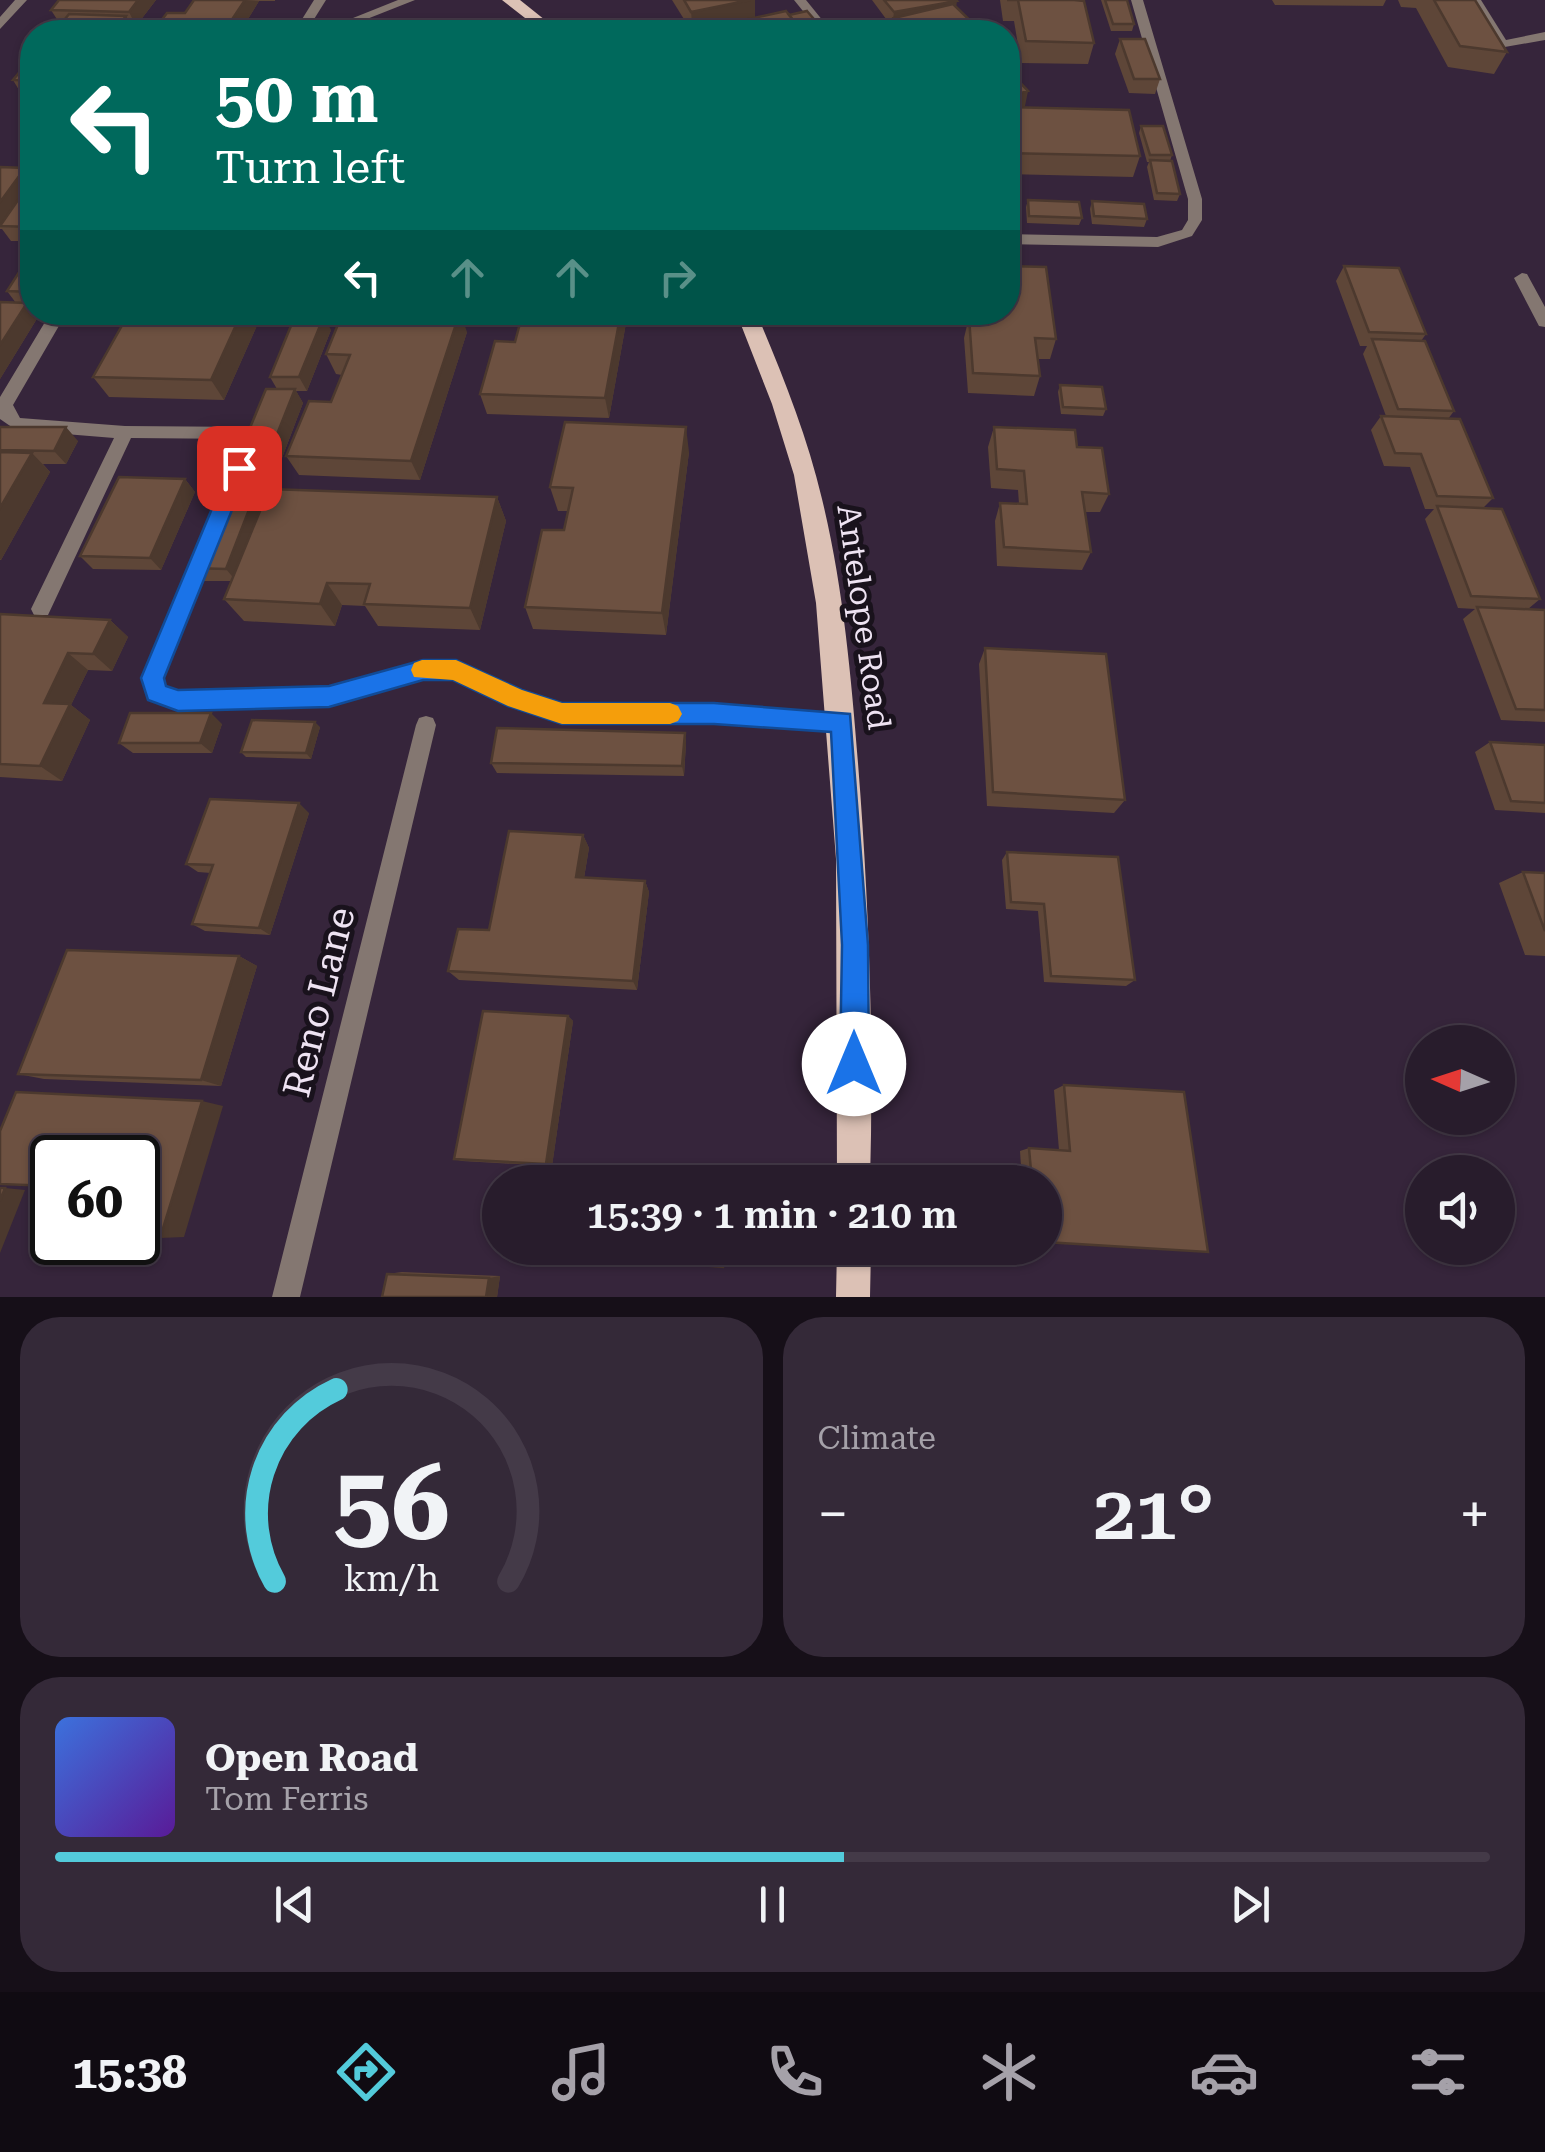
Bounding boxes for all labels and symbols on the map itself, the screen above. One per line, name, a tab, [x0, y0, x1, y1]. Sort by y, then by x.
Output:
pin	[197, 426, 282, 511]
street label: Antelope Road	[829, 502, 899, 732]
street label: Reno Lane	[274, 903, 364, 1101]
position arrow	[802, 1012, 906, 1116]
north arrow	[1405, 1025, 1515, 1135]
speed limit sign: 60	[30, 1135, 160, 1265]

